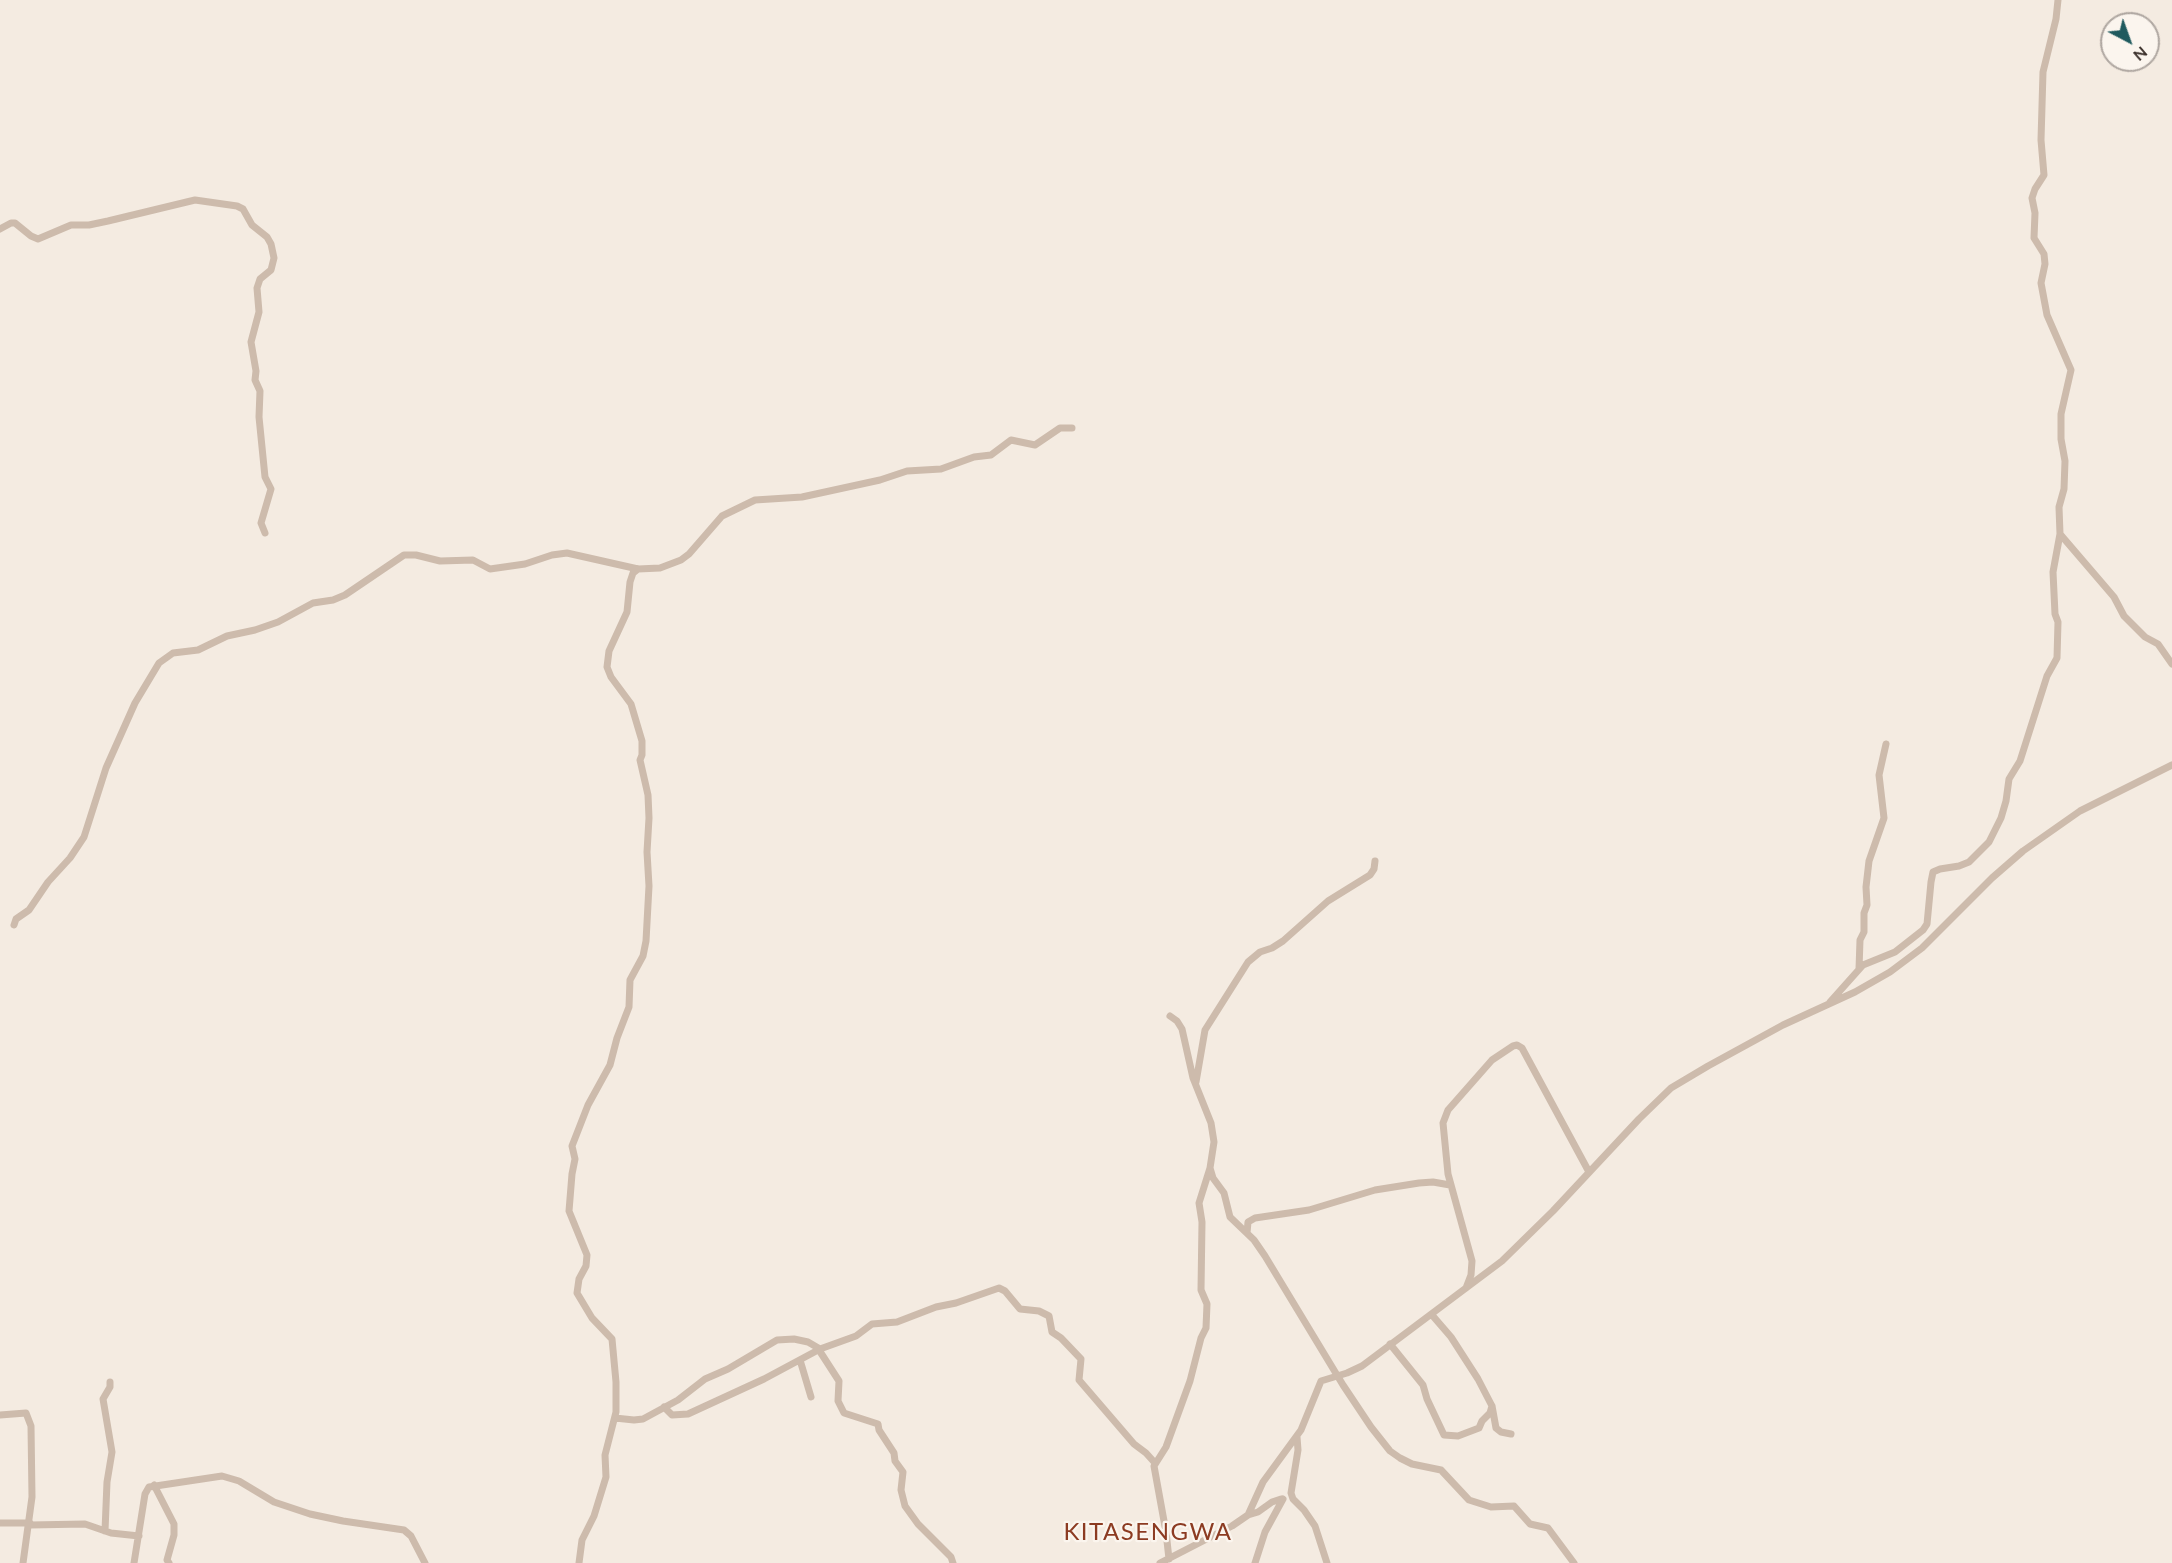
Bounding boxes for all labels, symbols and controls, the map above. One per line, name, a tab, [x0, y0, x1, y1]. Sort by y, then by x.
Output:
north arrow	[2100, 12, 2160, 72]
text: N	[2130, 43, 2152, 66]
district label: KITASENGWA	[1063, 1518, 1233, 1546]

